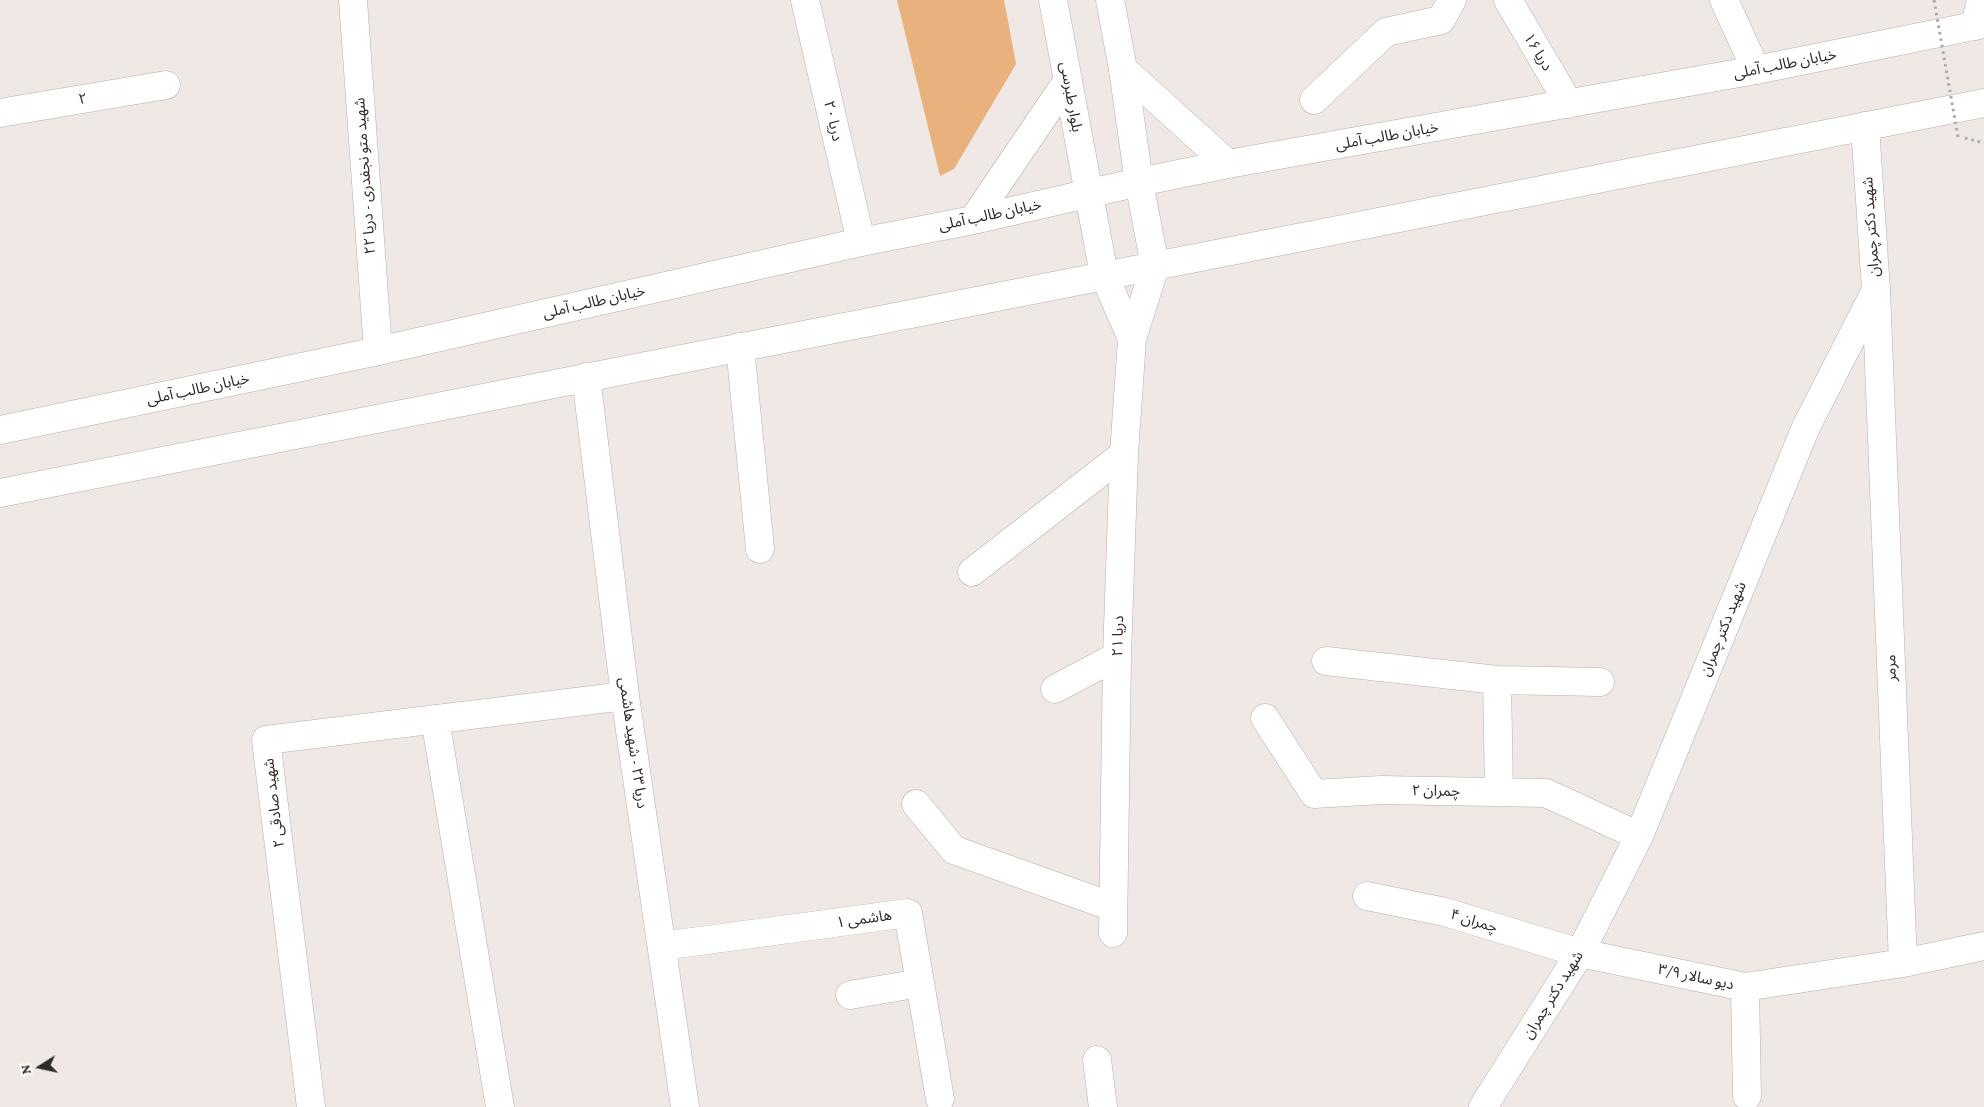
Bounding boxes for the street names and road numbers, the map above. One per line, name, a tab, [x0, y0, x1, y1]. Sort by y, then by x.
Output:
street label: دریا ۱۶	[1520, 30, 1556, 74]
street label: خیابان طالب آملی	[1732, 45, 1838, 83]
street label: بلوار طبرسی	[1056, 60, 1086, 134]
street label: ۲	[77, 89, 89, 109]
street label: شهید متو نجفدری - دریا ۲۲	[351, 97, 379, 255]
street label: دریا ۲۰	[820, 99, 846, 143]
street label: خیابان طالب آملی	[1334, 118, 1440, 154]
street label: شهید دکتر چمران	[1859, 176, 1883, 278]
street label: خیابان طالب آملی	[937, 195, 1043, 235]
street label: خیابان طالب آملی	[541, 281, 647, 323]
street label: خیابان طالب آملی	[145, 369, 251, 409]
street label: شهید دکتر چمران	[1696, 579, 1750, 679]
street label: دریا ۲۱	[1108, 615, 1128, 657]
street label: مرمر	[1882, 654, 1900, 682]
street label: دریا ۲۳ - شهید هاشمی	[615, 676, 651, 810]
street label: شهید صادقی ۲	[260, 757, 288, 849]
street label: چمران ۲	[1412, 782, 1460, 800]
street label: چمران ۴	[1448, 905, 1500, 937]
street label: هاشمی ۱	[835, 906, 893, 932]
street label: شهید دکتر چمران	[1519, 948, 1587, 1042]
street label: دیو سالار ۳/۹	[1656, 960, 1736, 994]

